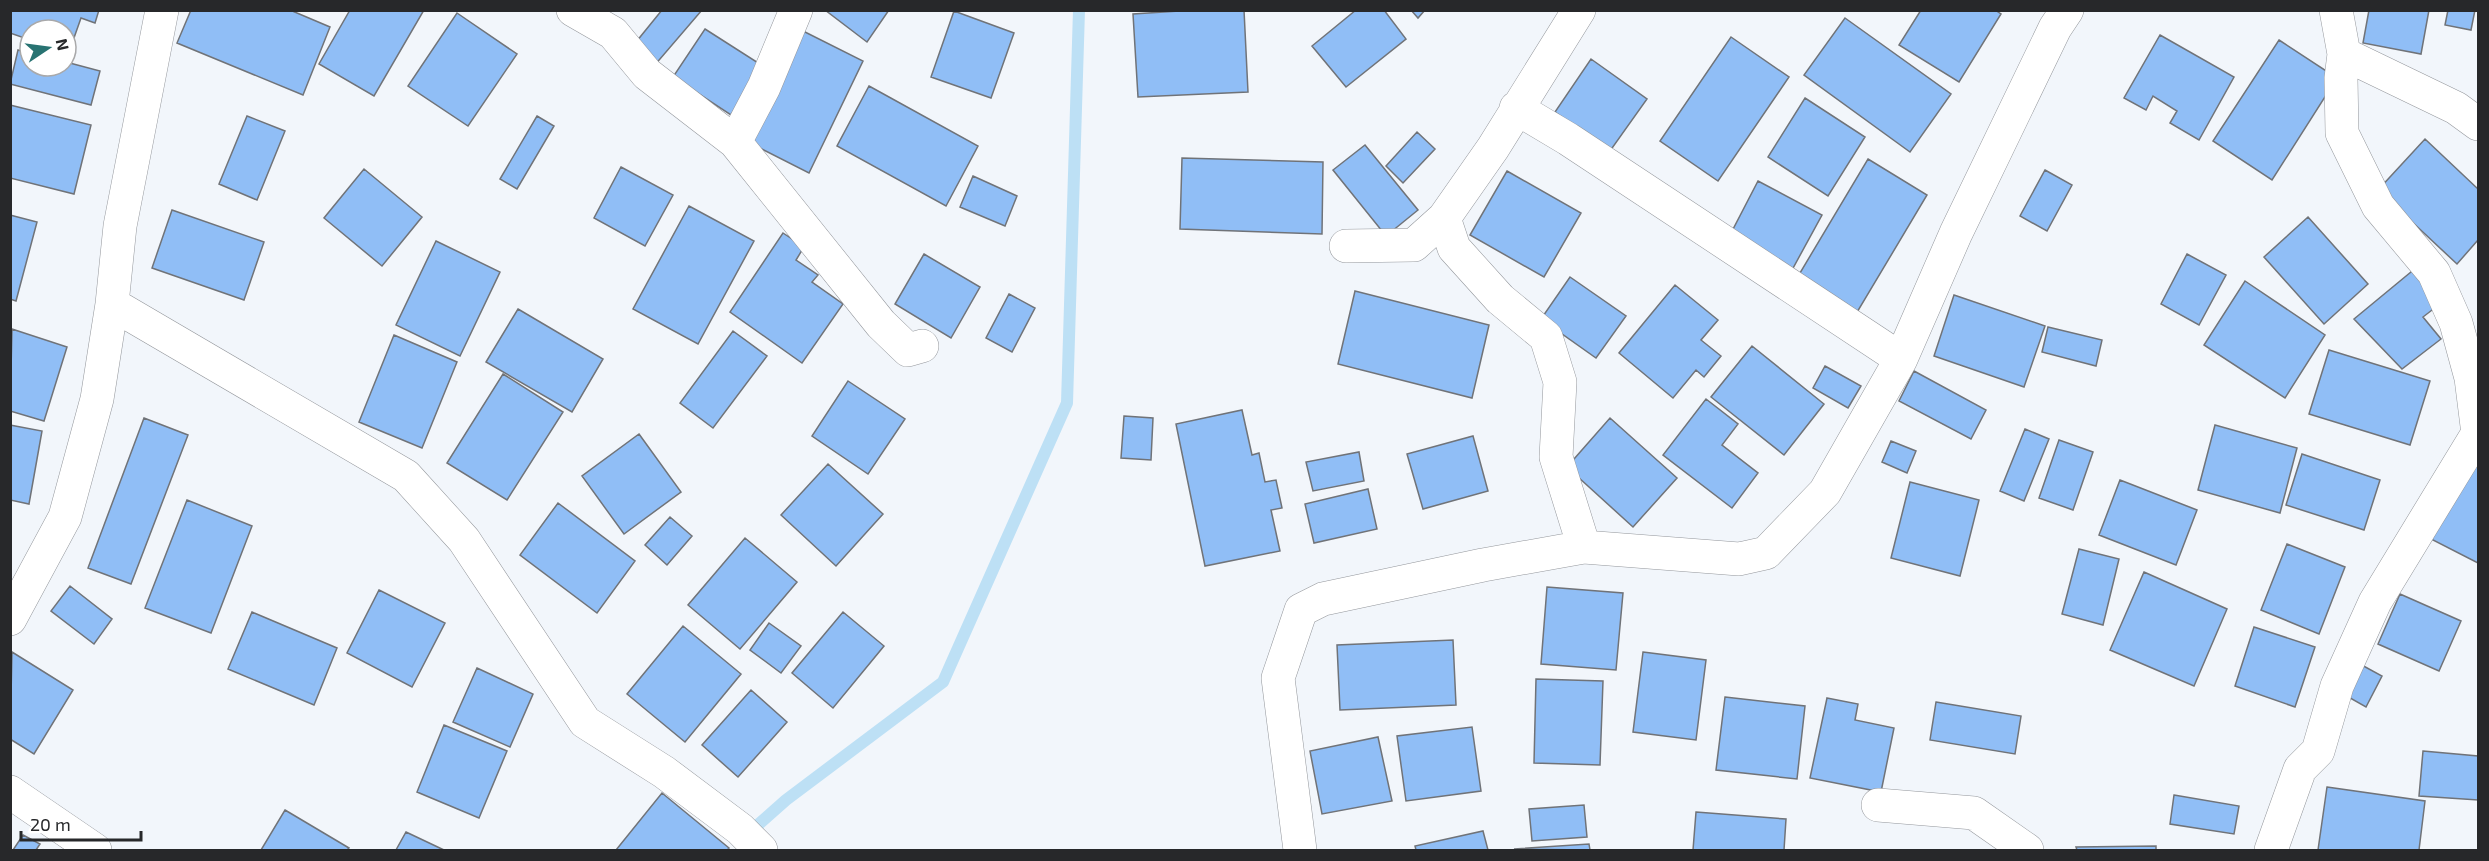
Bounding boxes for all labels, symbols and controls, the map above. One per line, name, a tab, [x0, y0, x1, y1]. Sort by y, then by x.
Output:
north arrow	[18, 18, 78, 78]
text: N	[53, 37, 74, 52]
scale bar	[21, 804, 141, 842]
text: 20 m	[30, 813, 71, 835]

